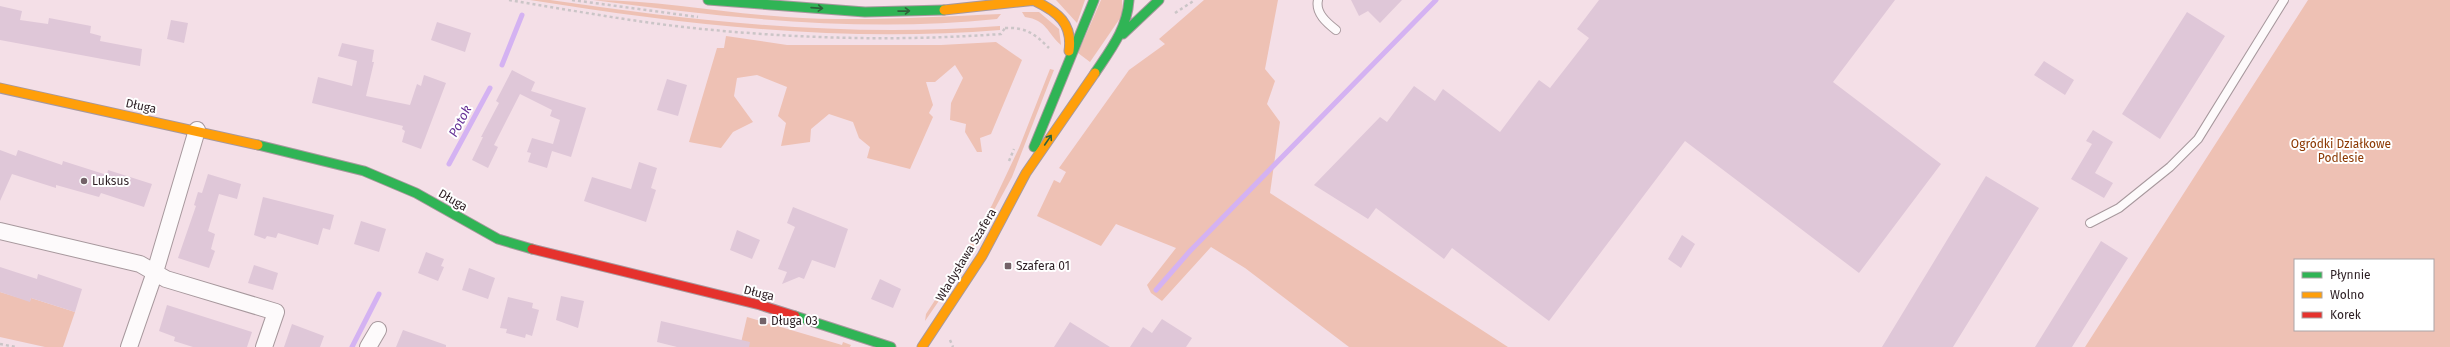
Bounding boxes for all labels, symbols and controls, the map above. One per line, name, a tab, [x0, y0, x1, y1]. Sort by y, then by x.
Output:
one-way arrow	[810, 5, 823, 12]
one-way arrow	[897, 7, 910, 15]
street label: Długa	[124, 96, 158, 116]
water label: Potok	[445, 103, 475, 139]
one-way arrow	[1044, 135, 1052, 146]
park label: Ogródki Działkowe Podlesie	[2291, 137, 2391, 165]
place label: Luksus	[92, 174, 129, 188]
marker: Luksus	[79, 176, 89, 186]
street label: Długa	[436, 186, 470, 214]
street label: Władysława Szafera	[933, 206, 999, 304]
place label: Szafera 01	[1016, 259, 1070, 273]
legend	[2294, 259, 2434, 331]
marker: Szafera 01	[1003, 261, 1013, 271]
text: Płynnie	[2330, 268, 2371, 282]
street label: Długa	[742, 282, 776, 304]
text: Wolno	[2330, 288, 2364, 302]
text: Korek	[2330, 308, 2362, 322]
place label: Długa 03	[771, 314, 818, 328]
marker: Długa 03	[758, 316, 768, 326]

